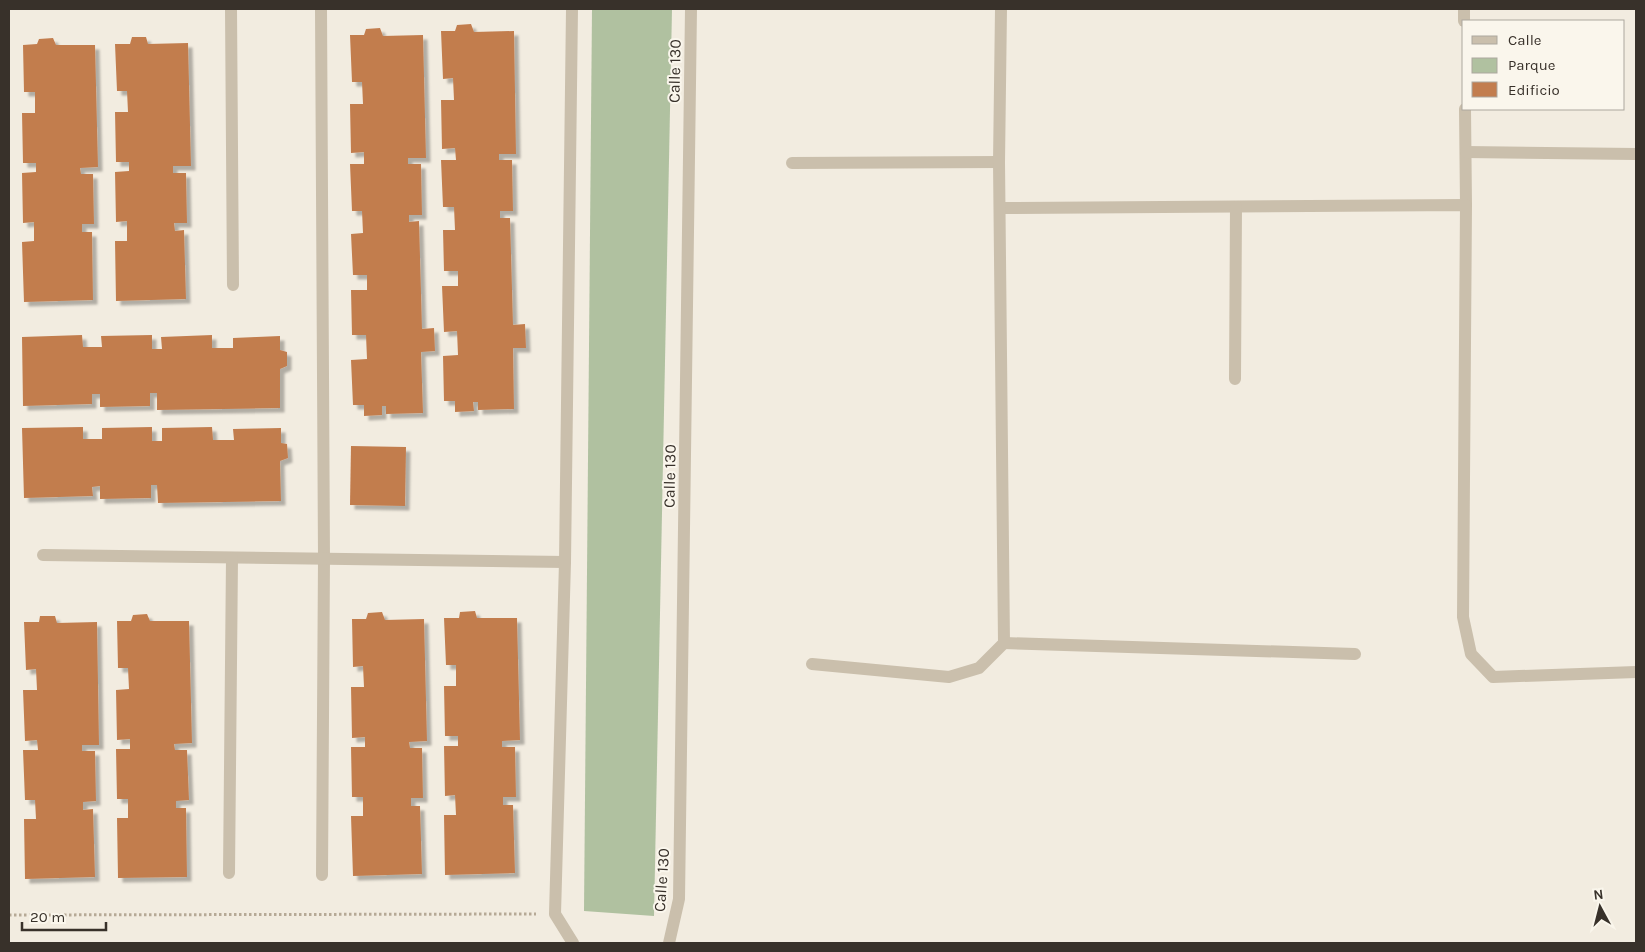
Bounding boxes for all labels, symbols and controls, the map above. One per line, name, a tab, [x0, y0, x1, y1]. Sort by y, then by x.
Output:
legend	[1462, 20, 1625, 110]
text: Calle	[1508, 31, 1542, 49]
street label: Calle 130	[664, 39, 685, 103]
text: Parque	[1508, 56, 1556, 74]
text: Edificio	[1508, 81, 1560, 99]
street label: Calle 130	[659, 444, 680, 508]
street label: Calle 130	[650, 848, 673, 913]
north arrow	[1575, 882, 1625, 932]
text: N	[1592, 886, 1604, 904]
scale bar	[22, 900, 106, 932]
text: 20 m	[30, 908, 65, 926]

